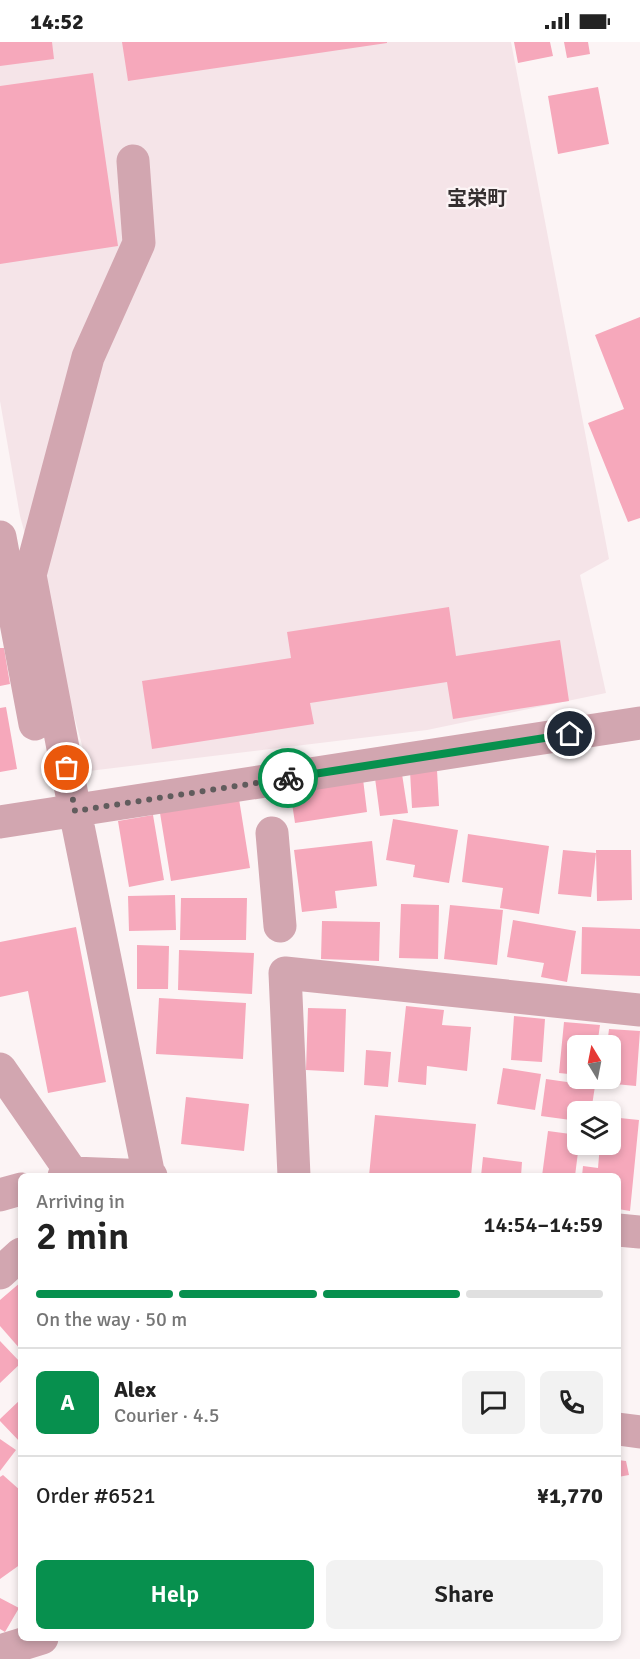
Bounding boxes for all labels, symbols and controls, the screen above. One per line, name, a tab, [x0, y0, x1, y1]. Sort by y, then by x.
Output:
text: 14:52	[30, 8, 84, 35]
district label: 宝栄町	[447, 186, 507, 211]
pin	[544, 708, 595, 759]
icon: home	[553, 717, 586, 750]
pin	[41, 742, 92, 793]
courier	[258, 748, 318, 808]
icon: bag	[50, 751, 83, 784]
icon: bike	[272, 762, 305, 795]
north arrow	[567, 1035, 621, 1089]
map controls	[567, 1035, 621, 1155]
button: layers	[567, 1101, 621, 1155]
text: Arriving in	[36, 1189, 125, 1214]
text: 14:54–14:59	[484, 1211, 603, 1238]
text: 2 min	[36, 1212, 129, 1260]
text: On the way · 50 m	[36, 1307, 187, 1332]
button: chat	[462, 1371, 525, 1434]
button: phone	[540, 1371, 603, 1434]
text: Alex	[114, 1376, 156, 1403]
text: A	[60, 1389, 75, 1416]
text: Courier · 4.5	[114, 1403, 220, 1428]
text: Order #6521	[36, 1482, 156, 1509]
text: ¥1,770	[537, 1482, 603, 1509]
button: Help	[36, 1560, 314, 1629]
button: Share	[326, 1560, 603, 1629]

